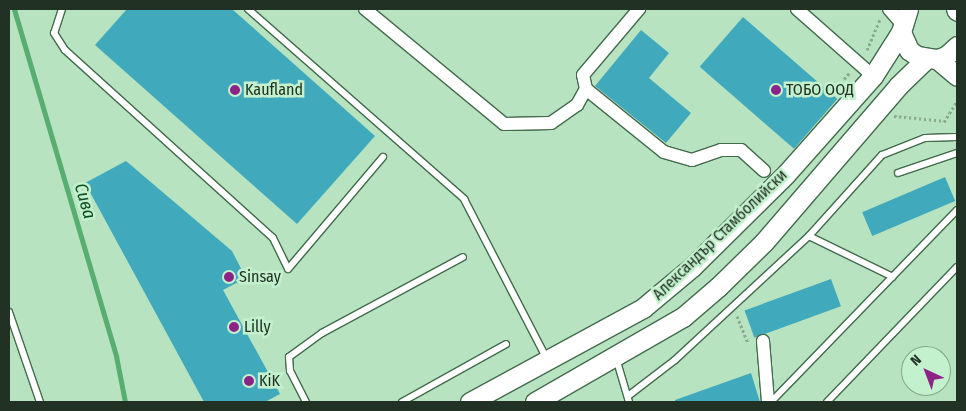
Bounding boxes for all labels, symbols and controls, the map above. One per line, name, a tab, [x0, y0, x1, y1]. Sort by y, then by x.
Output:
place label: Kaufland	[245, 80, 303, 100]
place label: ТОБО ООД	[786, 80, 854, 100]
marker: Kaufland	[229, 84, 241, 96]
marker: ТОБО ООД	[770, 84, 782, 96]
street label: Александър Стамболийски	[649, 166, 791, 304]
water label: Сива	[70, 181, 100, 221]
place label: Sinsay	[239, 267, 281, 287]
marker: Sinsay	[223, 271, 235, 283]
place label: Lilly	[244, 317, 271, 337]
marker: Lilly	[228, 321, 240, 333]
north arrow	[901, 346, 951, 396]
text: N	[907, 351, 925, 369]
place label: KiK	[259, 371, 280, 391]
marker: KiK	[243, 375, 255, 387]

